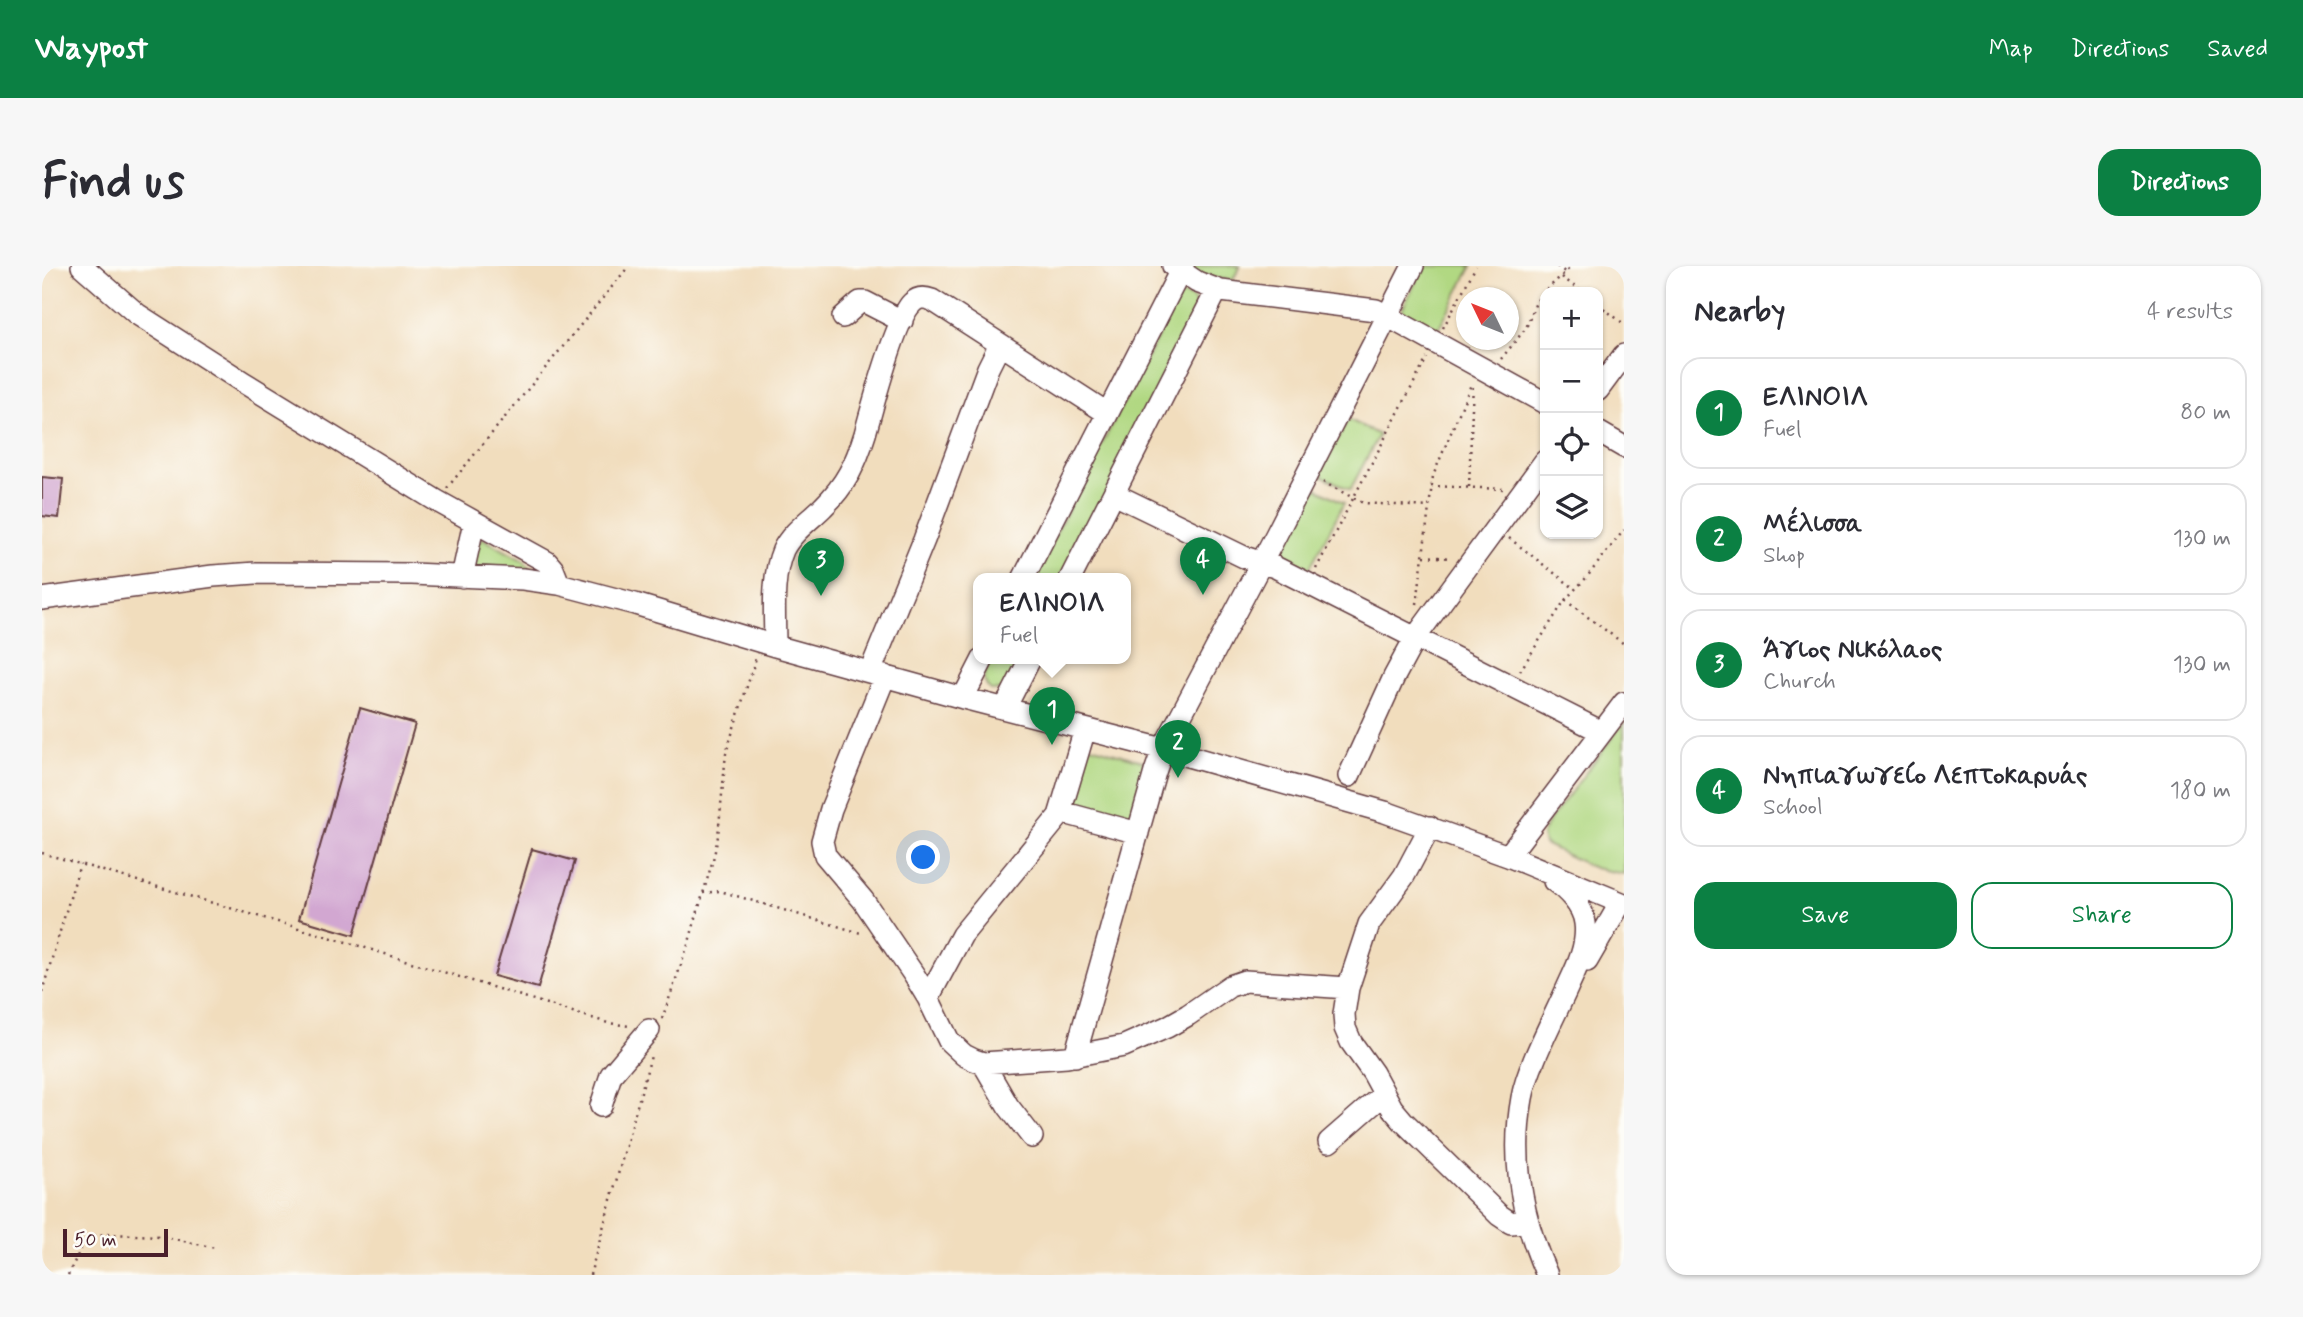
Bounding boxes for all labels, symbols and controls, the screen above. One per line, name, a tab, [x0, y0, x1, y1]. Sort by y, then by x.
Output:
text: Waypost	[35, 27, 148, 71]
text: Map	[1989, 34, 2033, 65]
text: Directions	[2071, 34, 2169, 65]
text: Saved	[2207, 34, 2268, 65]
button: Directions	[2098, 149, 2261, 216]
text: Find us	[42, 150, 185, 215]
north arrow	[1456, 287, 1519, 350]
map controls	[1540, 287, 1603, 539]
button: +	[1540, 287, 1603, 350]
text: Nearby	[1694, 292, 1785, 331]
text: 4 results	[2147, 297, 2233, 327]
button: −	[1540, 350, 1603, 413]
text: ΕΛΙΝΟΙΛ	[1763, 381, 1868, 415]
text: 1	[1714, 398, 1724, 428]
text: 80 m	[2180, 398, 2231, 428]
button: locate	[1540, 413, 1603, 476]
text: Fuel	[1763, 415, 1802, 445]
button: layers	[1540, 476, 1603, 539]
text: Μέλισσα	[1763, 507, 1862, 541]
text: 2	[1713, 524, 1725, 554]
text: 130 m	[2173, 524, 2231, 554]
pin: 4	[1180, 537, 1226, 595]
pin: 3	[798, 538, 844, 596]
text: Shop	[1763, 541, 1805, 571]
popup	[973, 573, 1131, 664]
text: ΕΛΙΝΟΙΛ	[1000, 587, 1104, 621]
text: Fuel	[1000, 621, 1038, 651]
text: Άγιος Νικόλαος	[1763, 633, 1942, 667]
text: 3	[1714, 650, 1724, 680]
text: 130 m	[2173, 650, 2231, 680]
text: Church	[1763, 667, 1836, 697]
pin: 1	[1029, 687, 1075, 745]
pin: 2	[1155, 720, 1201, 778]
text: Νηπιαγωγείο Λεπτοκαρυάς	[1763, 759, 2087, 793]
text: 4	[1712, 776, 1726, 806]
text: 180 m	[2170, 776, 2231, 806]
text: School	[1763, 793, 1823, 823]
your location	[906, 840, 940, 874]
button: Save	[1694, 882, 1957, 949]
button: Share	[1971, 882, 2233, 949]
scale bar	[63, 1226, 168, 1258]
text: 50 m	[74, 1228, 117, 1253]

